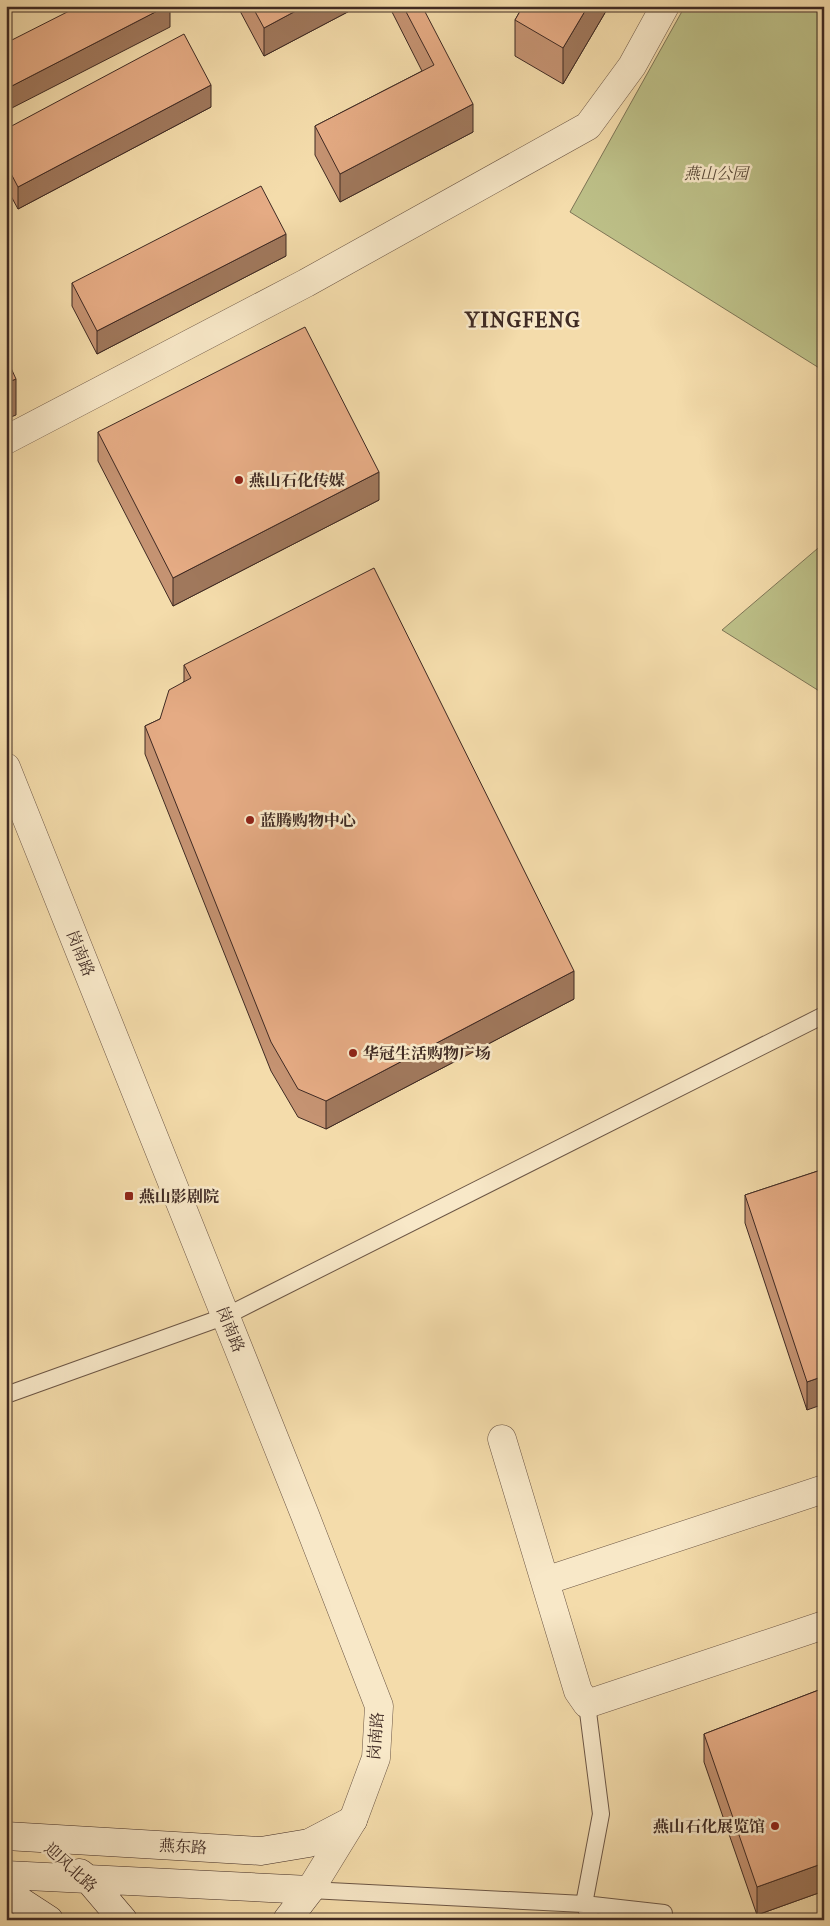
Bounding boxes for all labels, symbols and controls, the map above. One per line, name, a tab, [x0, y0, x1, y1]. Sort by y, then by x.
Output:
park label: 燕山公园	[684, 164, 751, 183]
district label: YINGFENG	[464, 308, 581, 332]
place label: 燕山石化传媒	[249, 471, 345, 490]
marker: 燕山石化传媒	[233, 474, 245, 486]
place label: 蓝腾购物中心	[260, 811, 356, 830]
marker: 蓝腾购物中心	[244, 814, 256, 826]
street label: 岗南路	[63, 927, 98, 979]
place label: 华冠生活购物广场	[363, 1044, 491, 1063]
marker: 华冠生活购物广场	[347, 1047, 359, 1059]
place label: 燕山影剧院	[139, 1187, 219, 1206]
marker: 燕山影剧院	[123, 1190, 135, 1202]
street label: 岗南路	[213, 1303, 248, 1355]
street label: 岗南路	[364, 1711, 387, 1761]
place label: 燕山石化展览馆	[653, 1817, 765, 1836]
marker: 燕山石化展览馆	[769, 1820, 781, 1832]
street label: 燕东路	[159, 1836, 207, 1857]
street label: 迎风北路	[41, 1839, 101, 1896]

